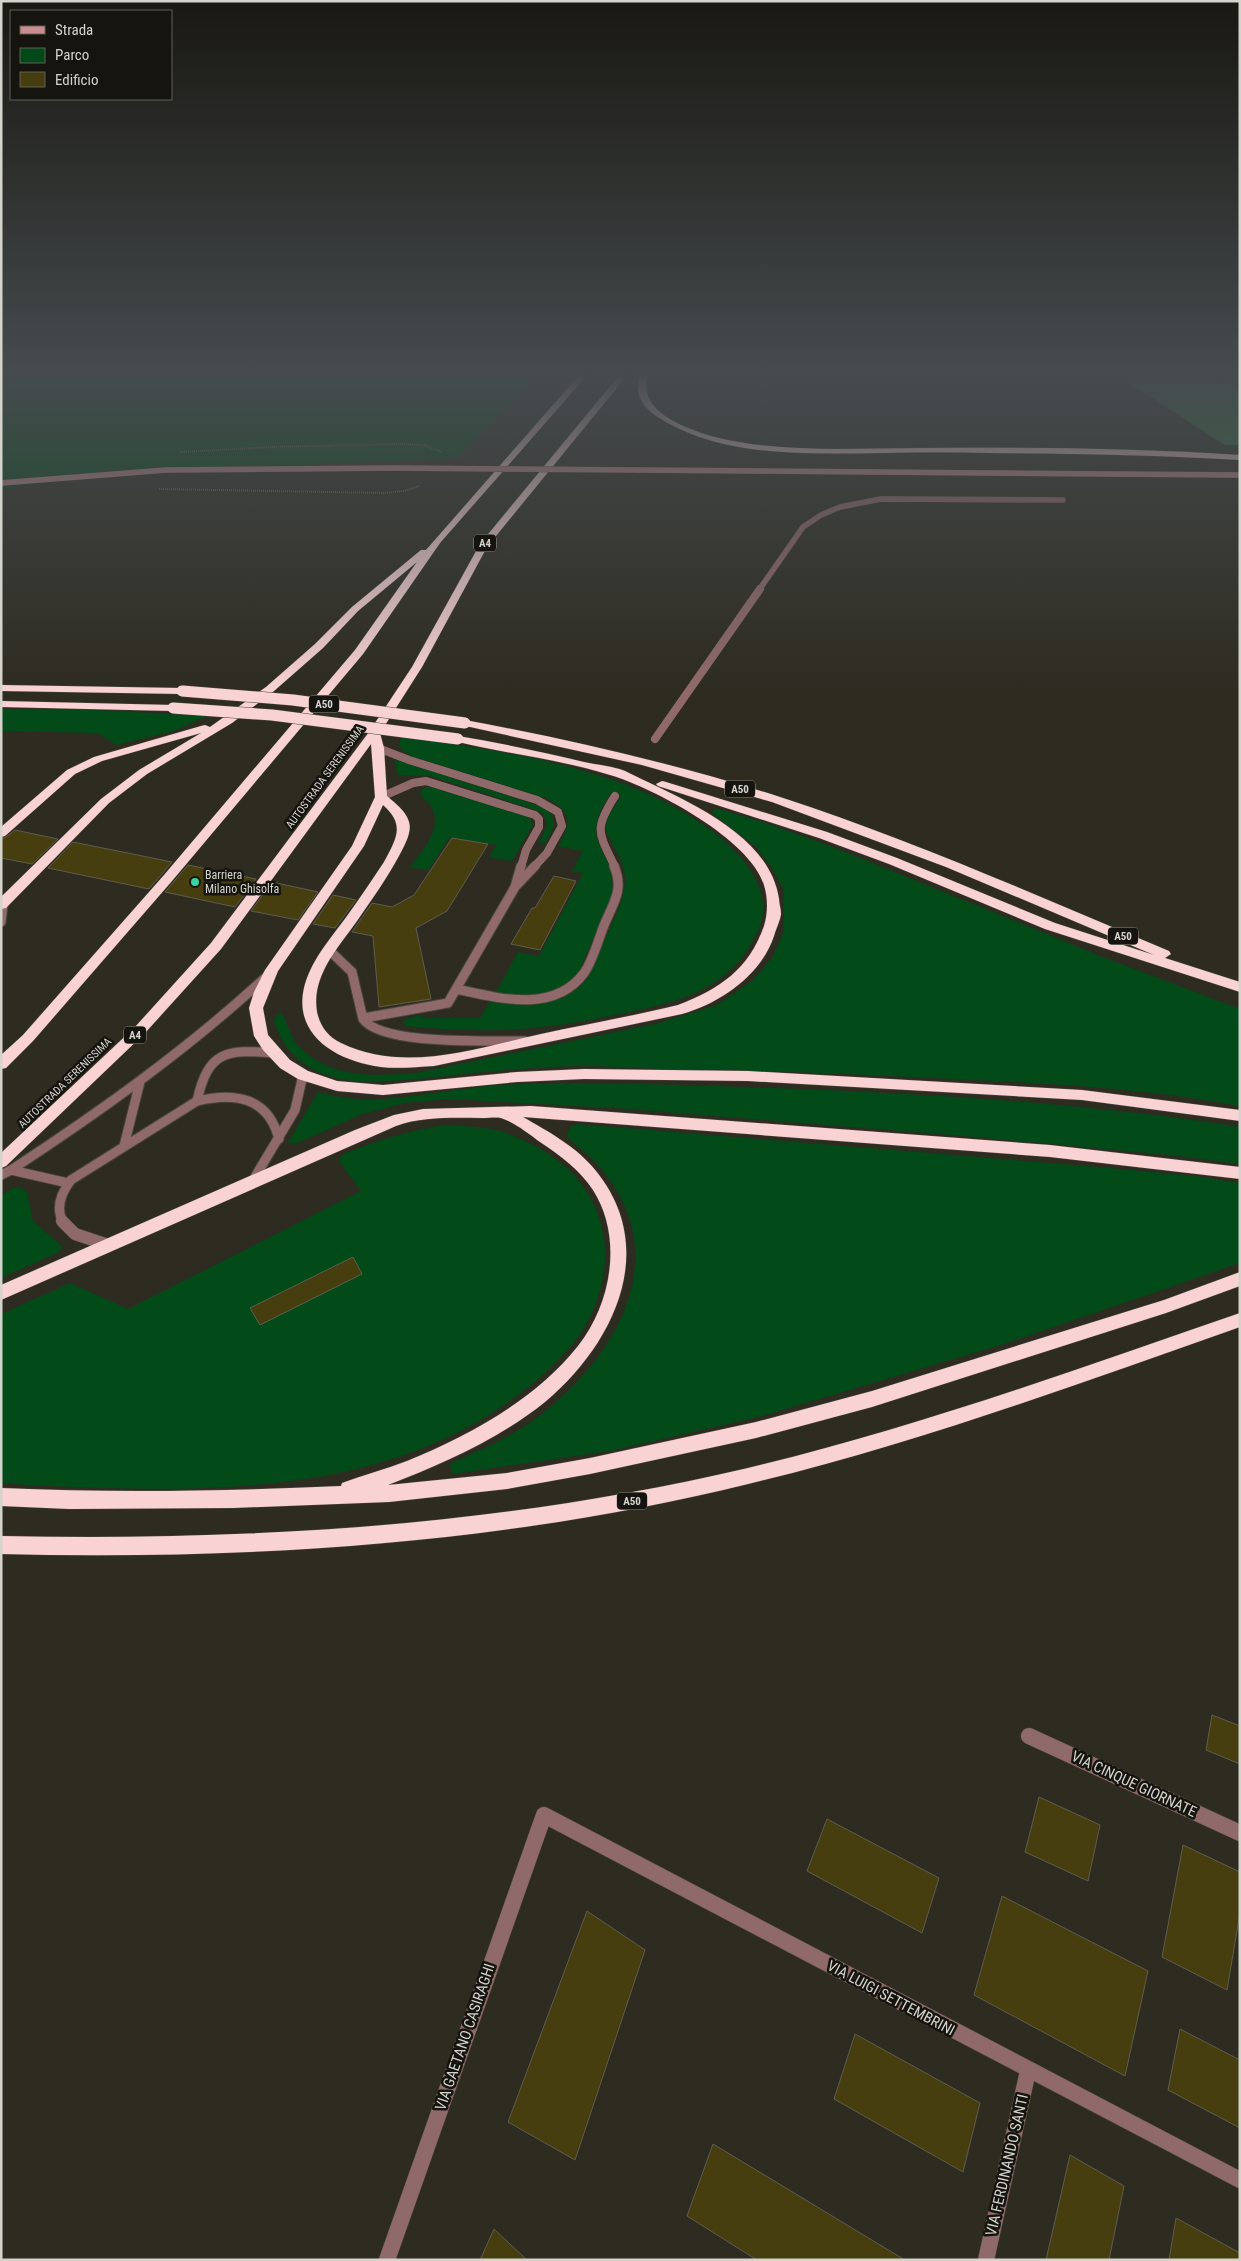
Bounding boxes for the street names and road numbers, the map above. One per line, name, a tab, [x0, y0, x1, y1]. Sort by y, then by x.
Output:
road number: A4	[474, 534, 496, 552]
road number: A50	[309, 696, 339, 712]
street label: AUTOSTRADA SERENISSIMA	[283, 722, 367, 831]
road number: A50	[725, 781, 755, 798]
road number: A50	[1108, 928, 1138, 944]
road number: A4	[124, 1026, 146, 1044]
street label: AUTOSTRADA SERENISSIMA	[16, 1035, 115, 1131]
road number: A50	[617, 1492, 647, 1510]
street label: VIA CINQUE GIORNATE	[1068, 1747, 1200, 1821]
street label: VIA LUIGI SETTEMBRINI	[824, 1957, 958, 2039]
street label: VIA GAETANO CASIRAGHI	[431, 1961, 499, 2113]
street label: VIA FERDINANDO SANTI	[982, 2092, 1032, 2238]

